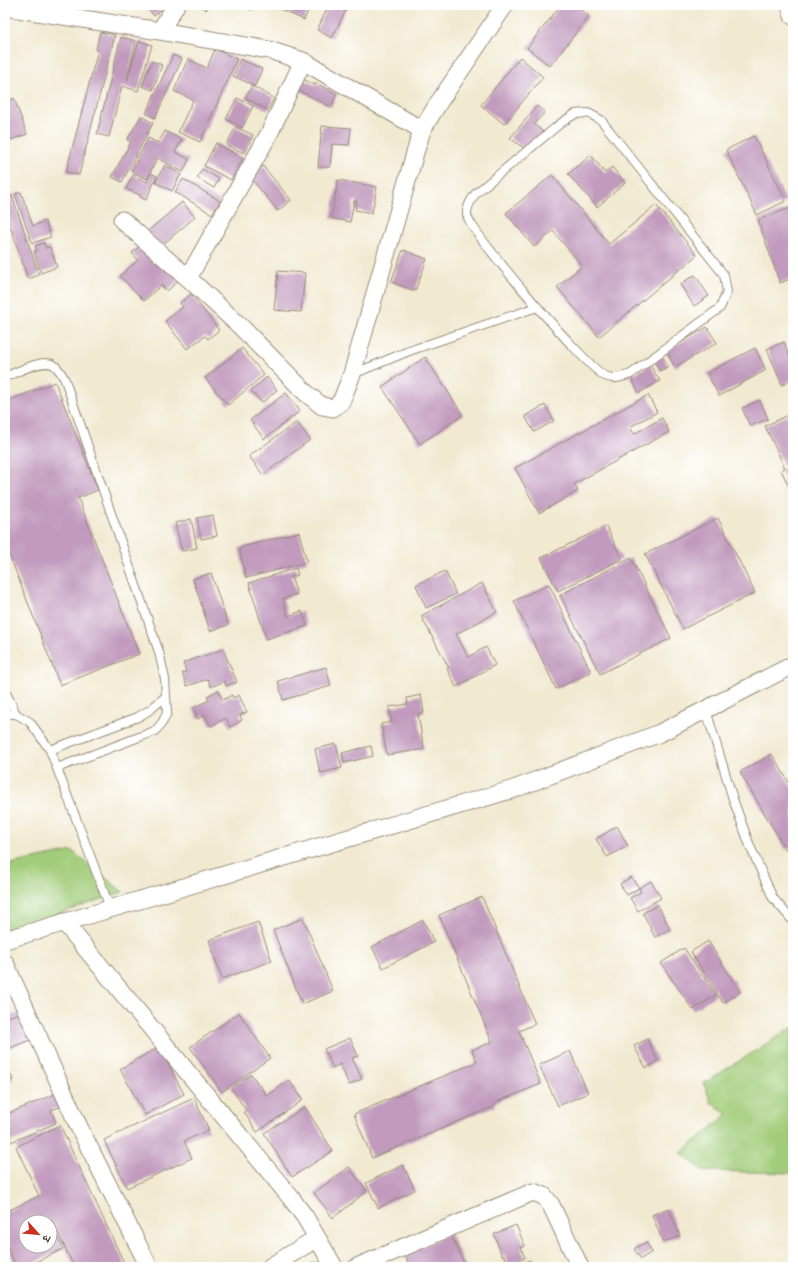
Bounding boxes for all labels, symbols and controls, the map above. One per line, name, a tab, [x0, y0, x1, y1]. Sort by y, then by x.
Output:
north arrow	[18, 1214, 58, 1254]
text: उ	[38, 1232, 55, 1245]

